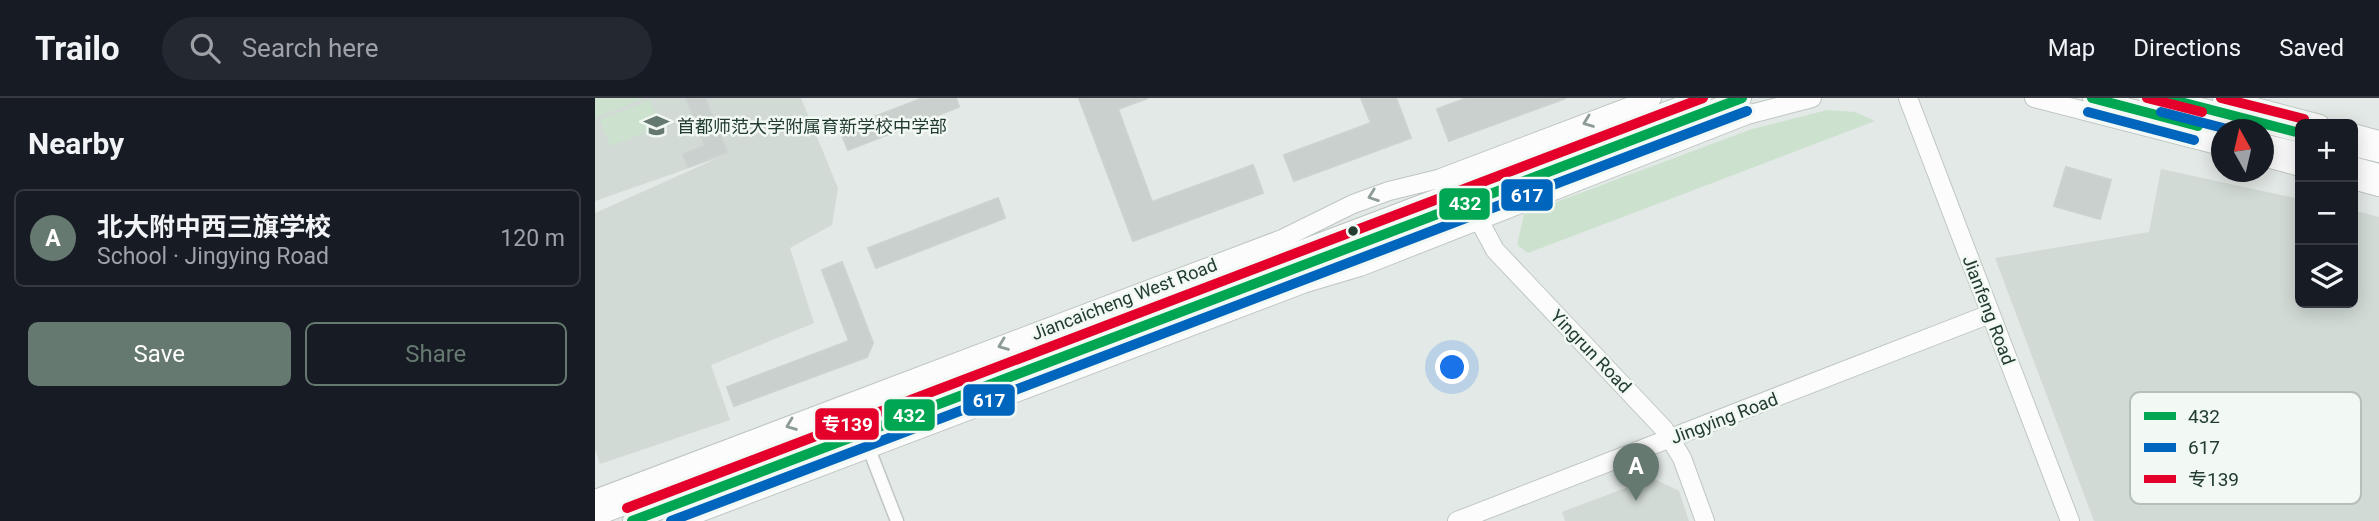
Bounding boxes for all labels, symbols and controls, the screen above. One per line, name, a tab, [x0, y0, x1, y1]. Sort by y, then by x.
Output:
search box	[162, 17, 652, 80]
text: Trailo	[35, 29, 120, 68]
icon: search	[186, 29, 224, 67]
text: Search here	[242, 33, 378, 63]
text: Map	[2048, 34, 2095, 62]
text: Directions	[2133, 34, 2241, 62]
text: Saved	[2279, 34, 2344, 62]
school or university icon: 首都师范大学附属育新学校中学部	[643, 112, 671, 140]
one-way arrow	[1583, 114, 1595, 128]
place label: 首都师范大学附属育新学校中学部	[677, 116, 947, 137]
north arrow	[2211, 119, 2274, 182]
map controls	[2295, 119, 2358, 308]
button: +	[2295, 119, 2358, 182]
text: Nearby	[28, 126, 124, 161]
line badge: 617	[1500, 178, 1554, 212]
button: −	[2295, 182, 2358, 245]
text: 617	[1511, 184, 1543, 207]
line badge: 432	[1438, 187, 1491, 221]
one-way arrow	[1368, 188, 1380, 202]
text: 432	[1449, 192, 1481, 215]
text: 北大附中西三旗学校	[97, 212, 331, 242]
unlabelled marker	[1346, 224, 1360, 238]
text: A	[45, 225, 61, 252]
text: 120 m	[500, 225, 565, 252]
text: School · Jingying Road	[97, 243, 329, 270]
button: layers	[2295, 245, 2358, 308]
street label: Jianfeng Road	[1959, 252, 2019, 368]
street label: Jiancaicheng West Road	[1028, 254, 1220, 344]
street label: Yingrun Road	[1546, 305, 1636, 397]
button: Save	[28, 322, 291, 386]
button: Share	[305, 322, 567, 386]
one-way arrow	[998, 336, 1010, 350]
your location	[1435, 350, 1469, 384]
line badge: 617	[962, 383, 1016, 417]
street label: Jingying Road	[1667, 388, 1781, 448]
text: 617	[973, 389, 1005, 412]
legend	[2130, 392, 2361, 504]
line badge: 432	[883, 398, 936, 432]
text: 432	[893, 404, 925, 427]
text: 432	[2188, 405, 2220, 428]
line badge: 专139	[814, 407, 880, 441]
text: 专139	[821, 413, 873, 436]
one-way arrow	[785, 417, 797, 431]
text: 617	[2188, 436, 2220, 459]
pin: A	[1613, 443, 1659, 501]
text: 专139	[2188, 468, 2239, 491]

